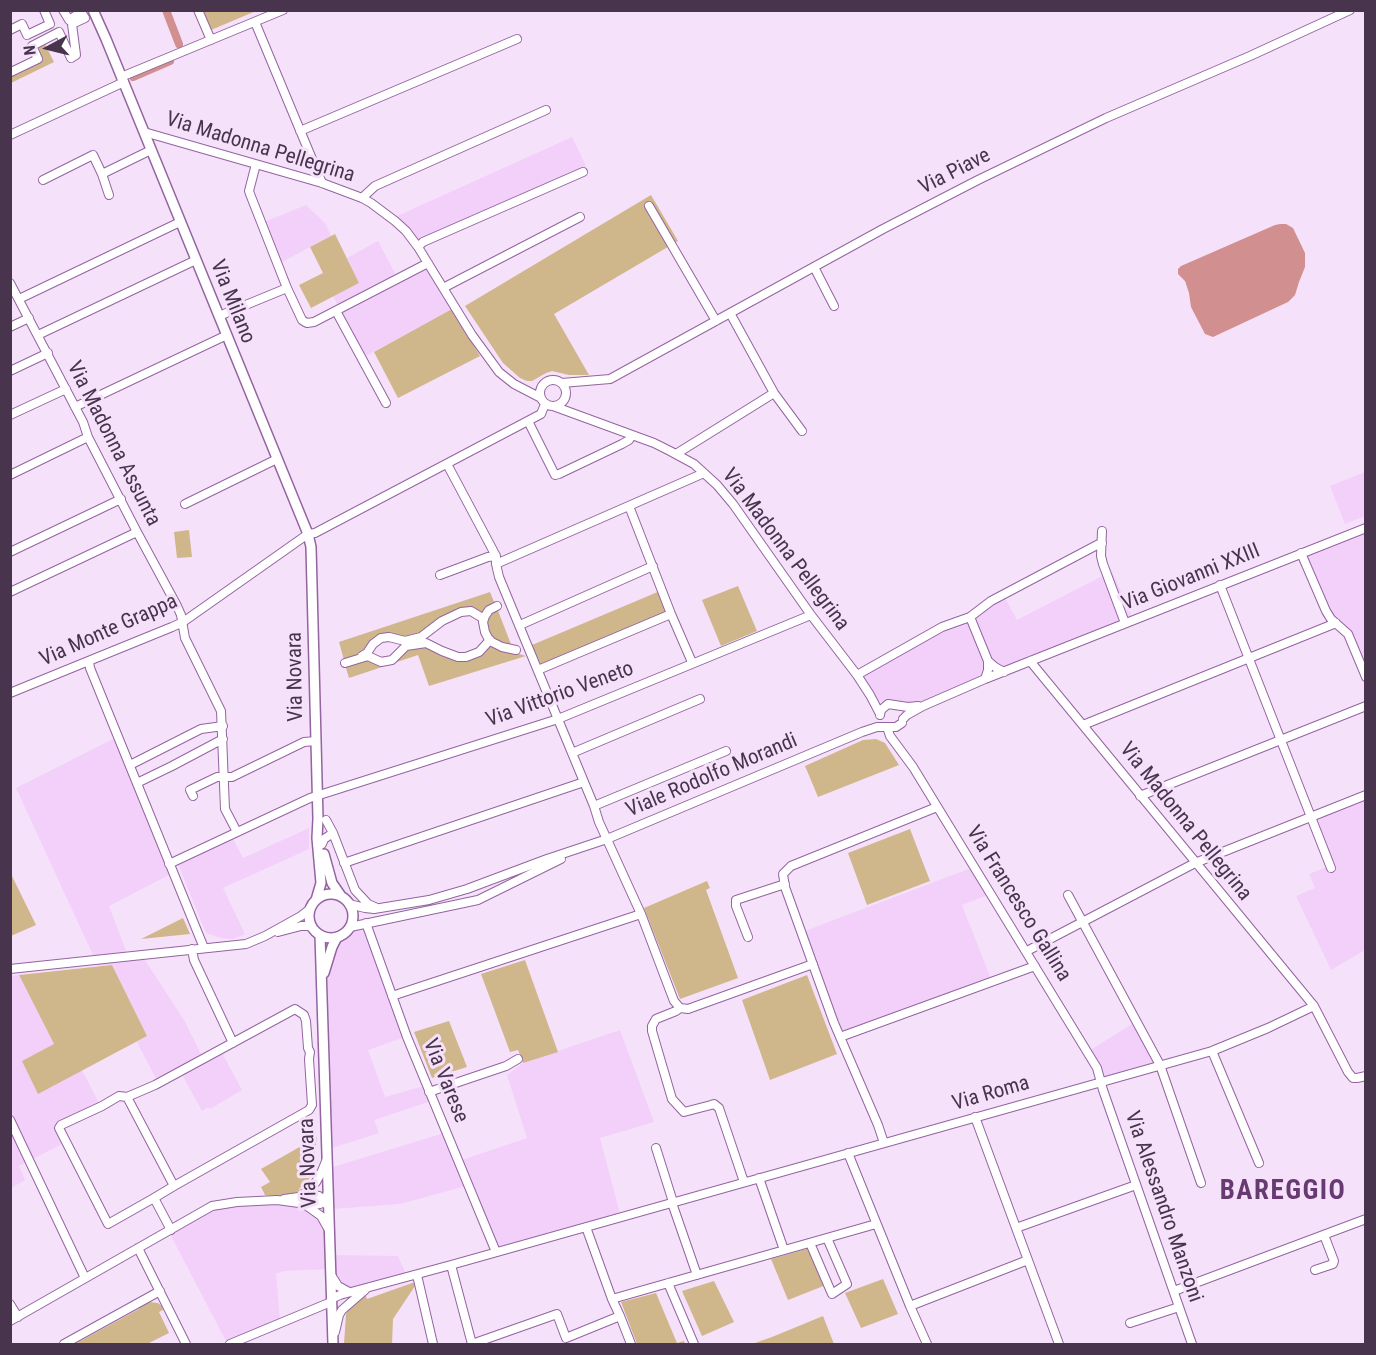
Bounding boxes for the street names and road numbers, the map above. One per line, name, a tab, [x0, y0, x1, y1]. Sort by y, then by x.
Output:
street label: Via Madonna Pellegrina	[162, 107, 358, 189]
street label: Via Piave	[915, 143, 995, 201]
street label: Via Milano	[204, 257, 260, 347]
street label: Via Madonna Assunta	[61, 357, 165, 531]
street label: Via Madonna Pellegrina	[716, 464, 854, 636]
street label: Via Giovanni XXIII	[1118, 539, 1264, 617]
street label: Via Monte Grappa	[36, 589, 182, 673]
street label: Via Novara	[283, 632, 309, 722]
street label: Via Vittorio Veneto	[483, 657, 637, 733]
street label: Viale Rodolfo Morandi	[623, 729, 801, 823]
street label: Via Madonna Pellegrina	[1113, 738, 1257, 906]
street label: Via Francesco Gallina	[960, 821, 1076, 987]
street label: Via Varese	[417, 1035, 473, 1127]
street label: Via Roma	[950, 1071, 1032, 1117]
street label: Via Alessandro Manzoni	[1118, 1108, 1208, 1306]
street label: Via Novara	[295, 1118, 323, 1208]

